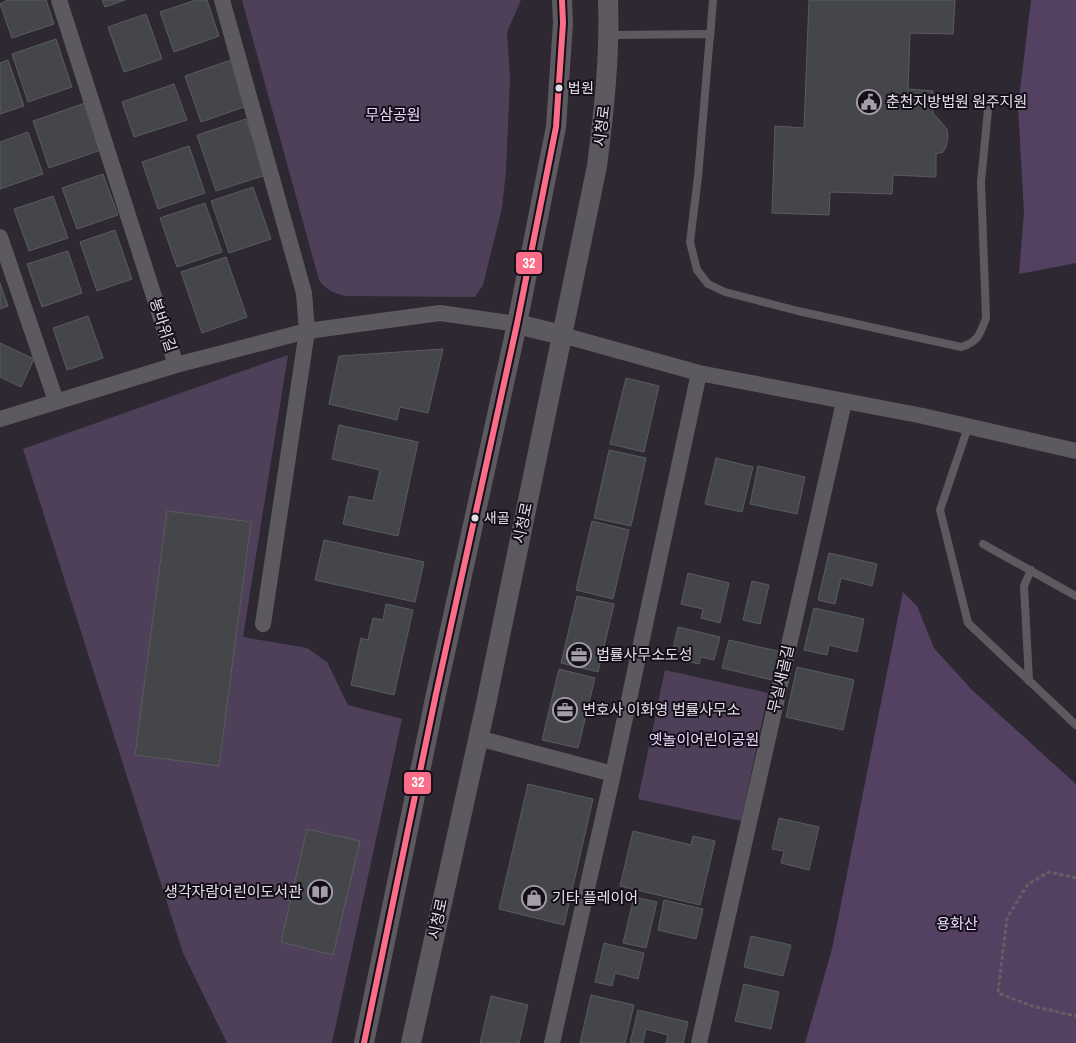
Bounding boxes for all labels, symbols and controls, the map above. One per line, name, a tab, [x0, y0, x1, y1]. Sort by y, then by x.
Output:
place label: 법원	[568, 79, 594, 97]
marker: 법원	[554, 83, 564, 93]
public building icon: 춘천지방법원 원주지원	[856, 89, 882, 115]
place label: 춘천지방법원 원주지원	[886, 91, 1027, 112]
park label: 무삼공원	[365, 104, 421, 125]
street label: 시청로	[589, 104, 614, 148]
line badge: 32	[515, 251, 543, 275]
text: 32	[523, 254, 535, 272]
street label: 봉바위길	[145, 295, 182, 354]
street label: 시청로	[508, 500, 537, 545]
place label: 새골	[484, 509, 510, 527]
marker: 새골	[470, 513, 480, 523]
office icon: 법률사무소도성	[566, 642, 592, 668]
street label: 무실새골길	[763, 643, 799, 715]
place label: 법률사무소도성	[596, 644, 693, 665]
office icon: 변호사 이화영 법률사무소	[552, 697, 578, 723]
place label: 변호사 이화영 법률사무소	[582, 699, 741, 720]
park label: 옛놀이어린이공원	[649, 729, 759, 750]
line badge: 32	[403, 771, 432, 795]
text: 32	[412, 773, 424, 791]
library icon: 생각자람어린이도서관	[307, 879, 333, 905]
place label: 생각자람어린이도서관	[164, 881, 302, 902]
shop icon: 기타 플레이어	[521, 885, 547, 911]
place label: 기타 플레이어	[552, 887, 638, 908]
street label: 시청로	[423, 896, 452, 941]
park label: 용화산	[936, 913, 978, 934]

